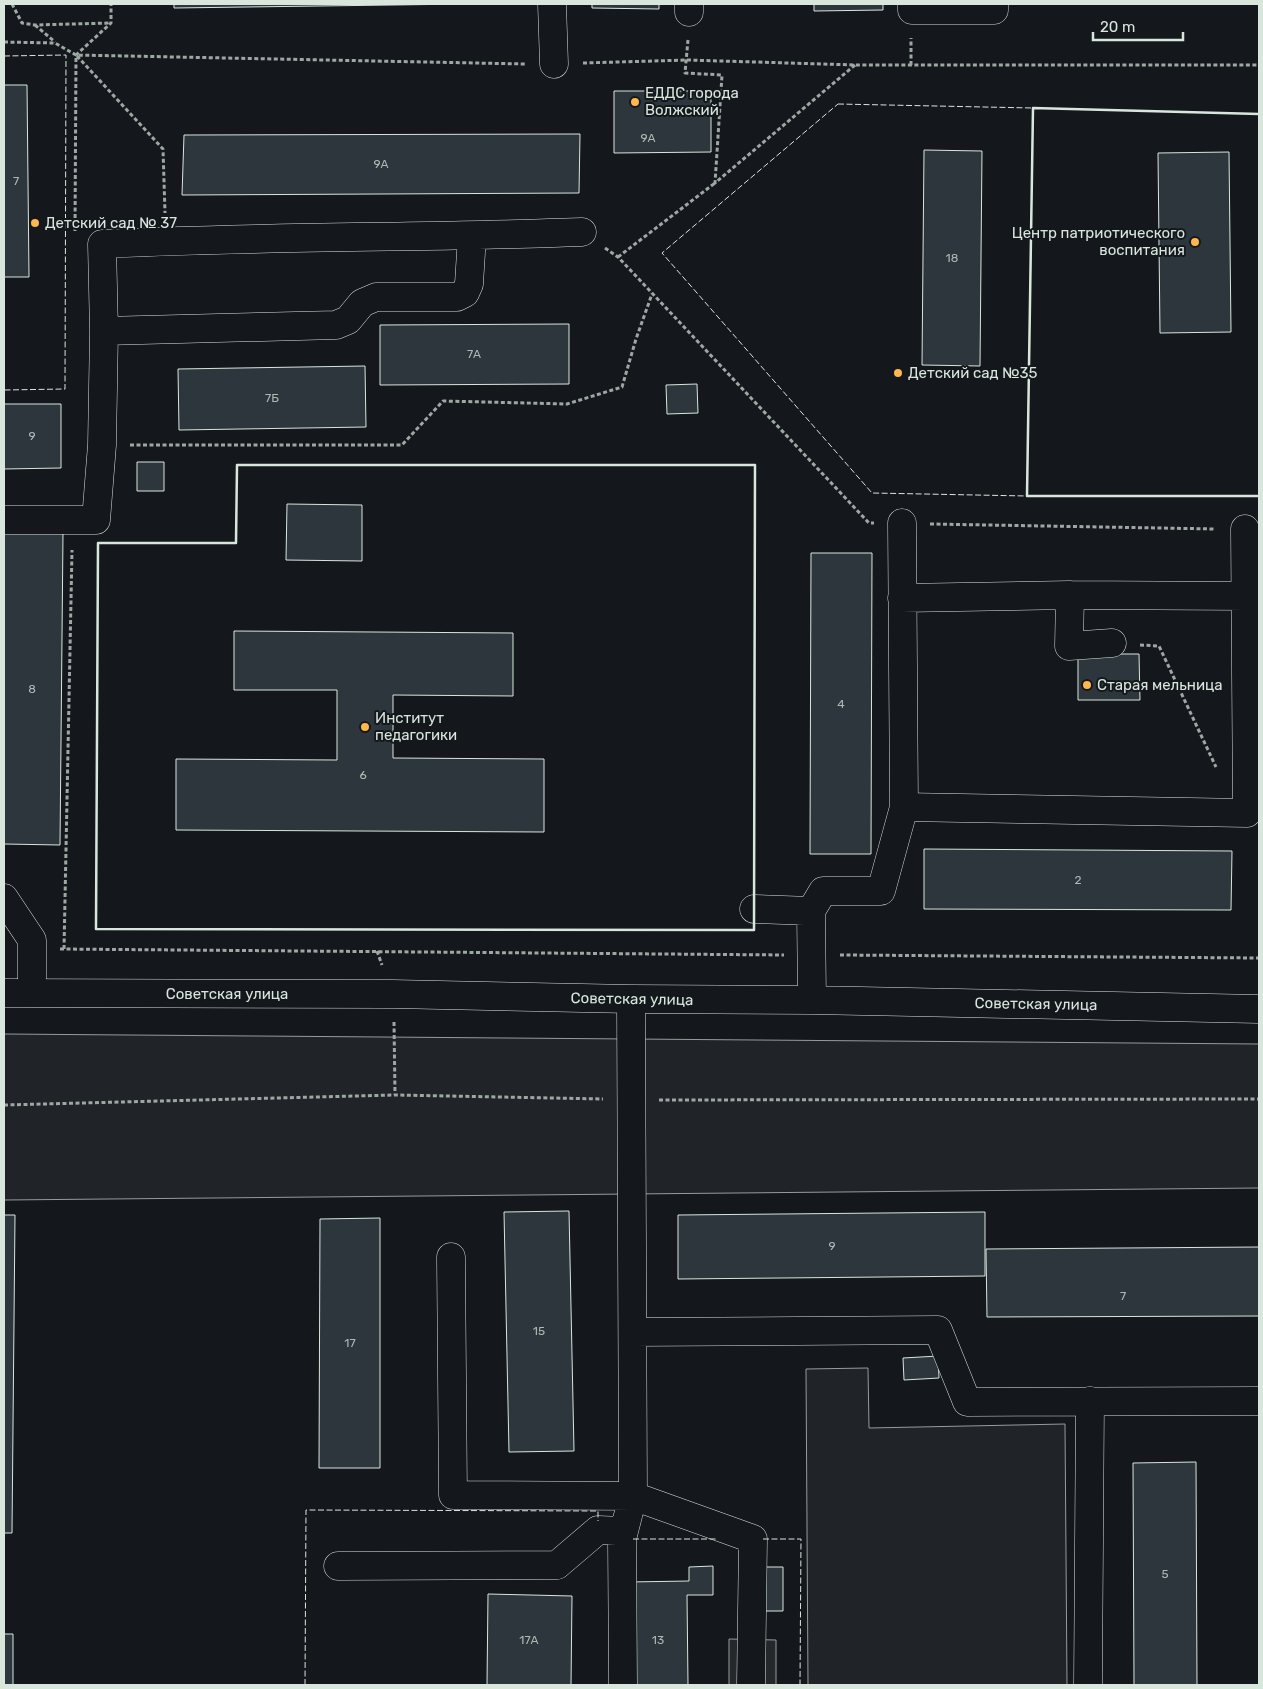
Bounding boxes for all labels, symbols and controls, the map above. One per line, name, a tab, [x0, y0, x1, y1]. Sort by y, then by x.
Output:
scale bar	[1093, 10, 1183, 42]
text: 20 m	[1100, 18, 1135, 36]
place label: ЕДДС города Волжский	[645, 84, 739, 119]
marker: ЕДДС города Волжский	[629, 96, 641, 108]
house number: 9А	[640, 131, 656, 145]
house number: 9А	[373, 157, 389, 171]
house number: 7	[13, 174, 19, 188]
place label: Детский сад № 37	[45, 214, 177, 232]
marker: Детский сад № 37	[29, 217, 41, 229]
place label: Центр патриотического воспитания	[1012, 224, 1185, 259]
marker: Центр патриотического воспитания	[1189, 236, 1201, 248]
house number: 18	[946, 251, 958, 265]
house number: 7А	[467, 347, 481, 361]
place label: Детский сад №35	[908, 364, 1038, 382]
marker: Детский сад №35	[892, 367, 904, 379]
house number: 7Б	[265, 391, 279, 405]
house number: 9	[28, 429, 36, 443]
place label: Старая мельница	[1097, 676, 1223, 694]
marker: Старая мельница	[1081, 679, 1093, 691]
house number: 8	[28, 682, 36, 696]
house number: 4	[837, 697, 845, 711]
place label: Институт педагогики	[375, 709, 457, 744]
marker: Институт педагогики	[359, 721, 371, 733]
house number: 6	[359, 768, 367, 782]
house number: 2	[1074, 873, 1082, 887]
street label: Советская улица	[166, 985, 288, 1003]
street label: Советская улица	[571, 989, 693, 1009]
street label: Советская улица	[975, 994, 1097, 1014]
house number: 9	[828, 1239, 836, 1253]
house number: 7	[1120, 1289, 1126, 1303]
house number: 15	[533, 1324, 545, 1338]
house number: 17	[344, 1336, 356, 1350]
house number: 5	[1161, 1567, 1169, 1581]
house number: 17А	[519, 1633, 539, 1647]
house number: 13	[652, 1633, 664, 1647]

